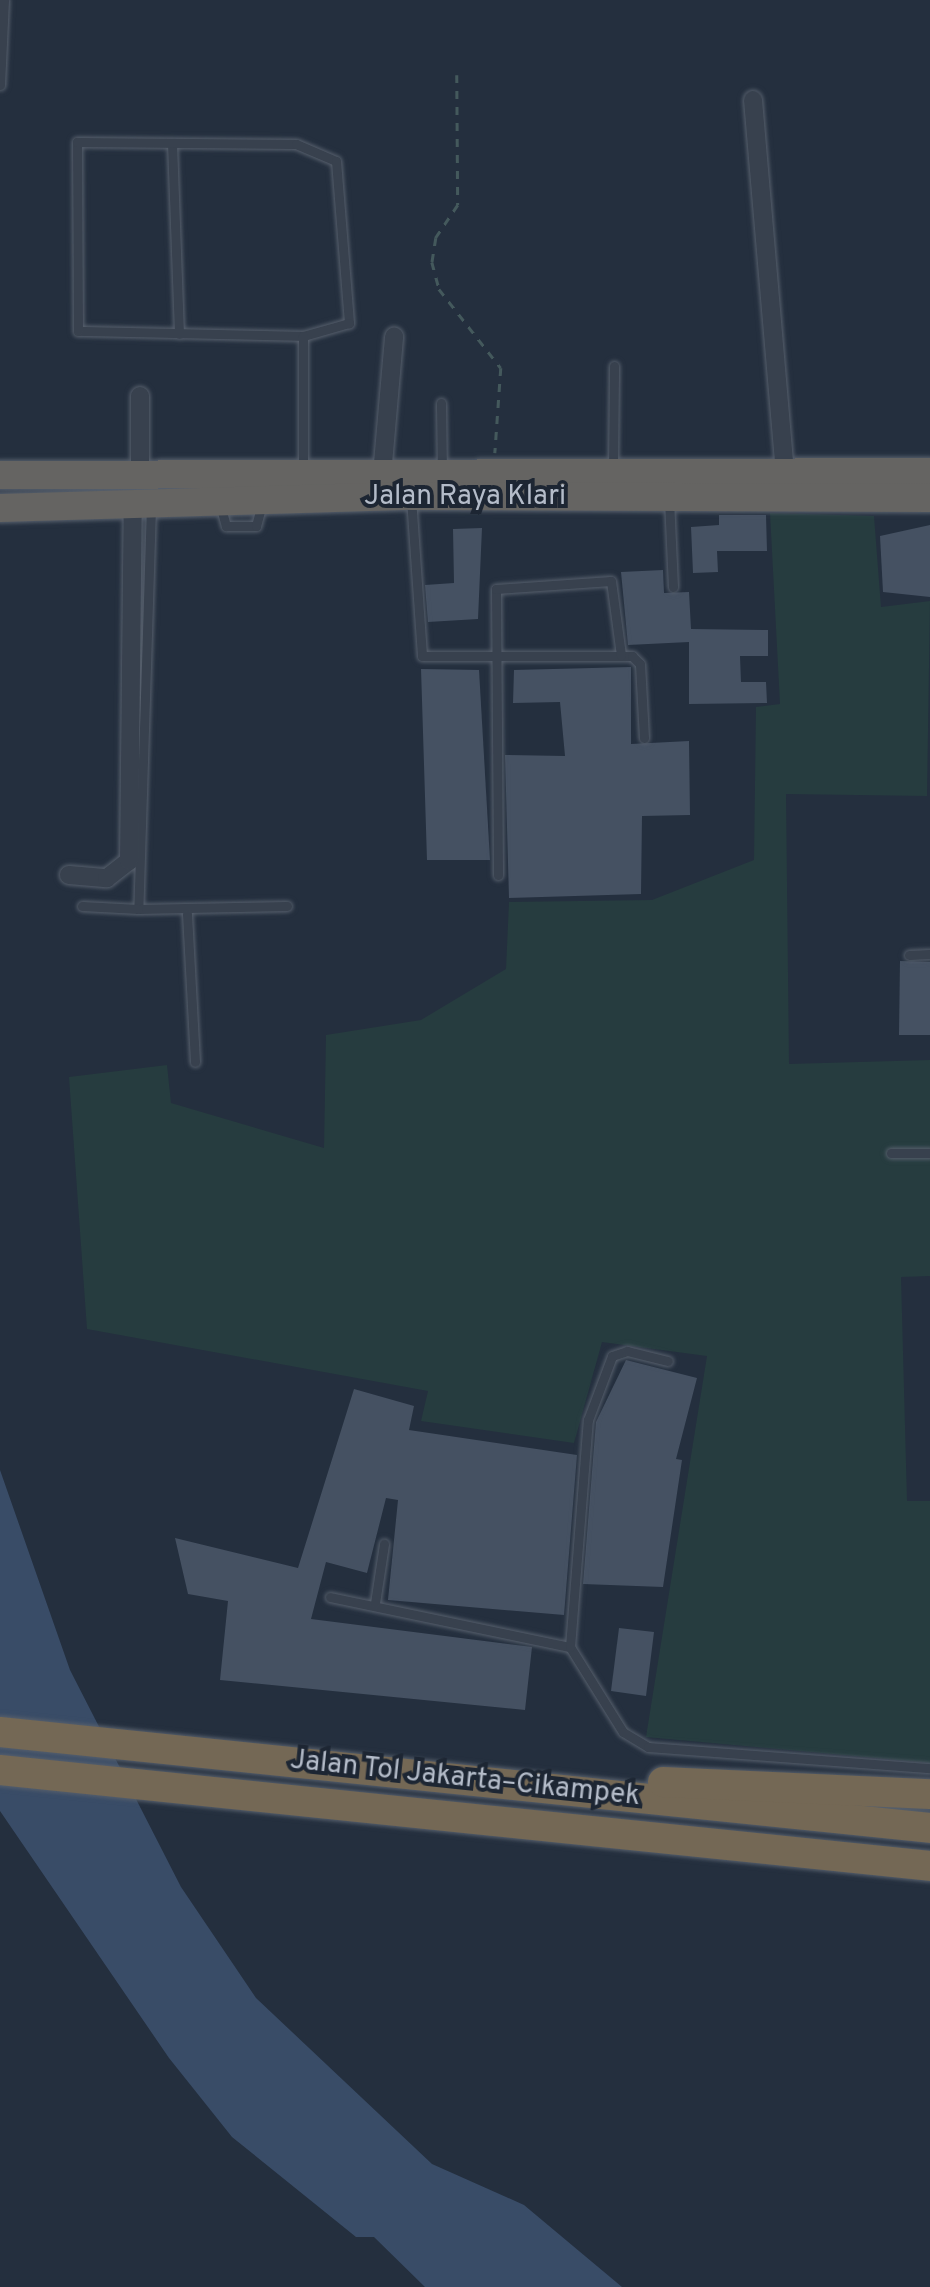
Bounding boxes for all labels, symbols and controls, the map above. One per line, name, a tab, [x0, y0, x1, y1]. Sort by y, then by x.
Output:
street label: Jalan Raya Klari	[364, 480, 566, 514]
street label: Jalan Tol Jakarta–Cikampek	[288, 1744, 642, 1814]

